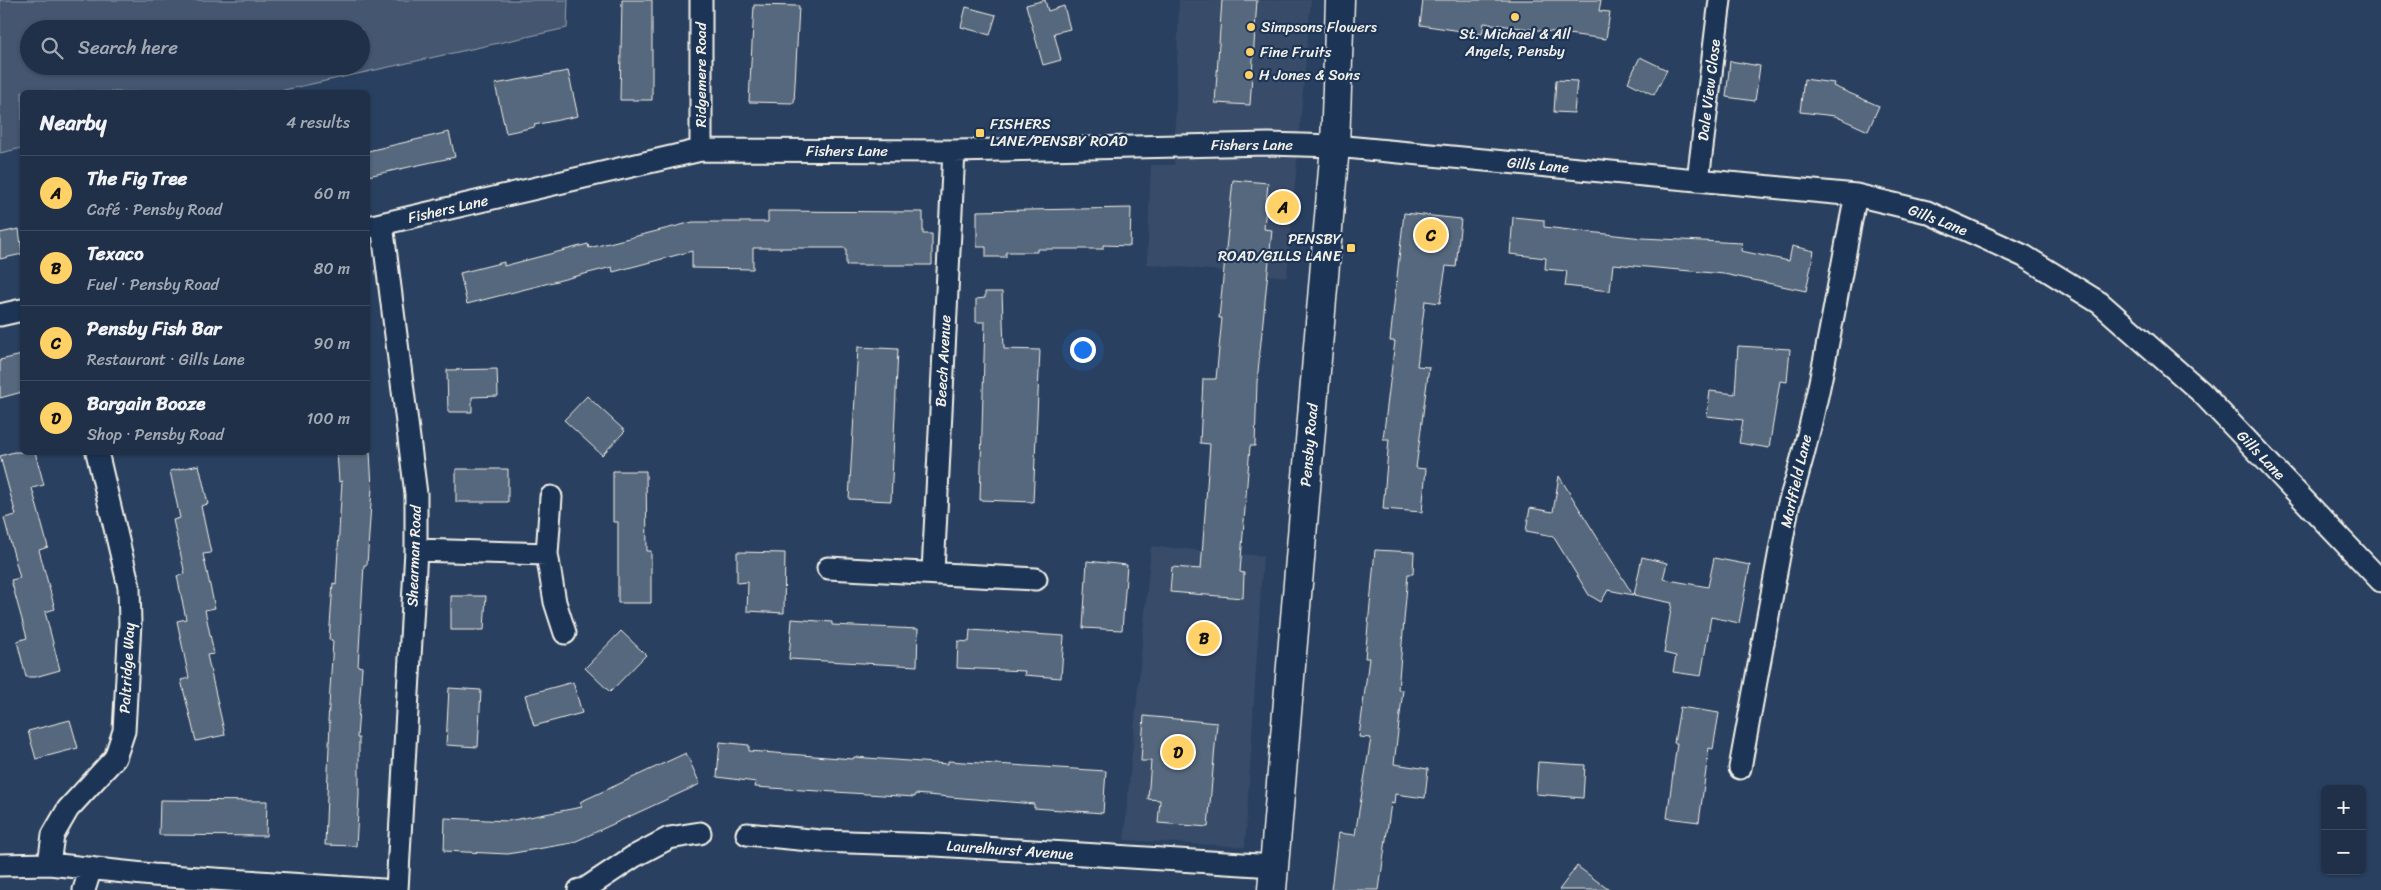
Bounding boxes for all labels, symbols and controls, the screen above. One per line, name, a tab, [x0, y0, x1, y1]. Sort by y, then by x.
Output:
marker: St. Michael & All Angels, Pensby	[1509, 11, 1521, 23]
place label: Simpsons Flowers	[1261, 14, 1378, 40]
search box	[20, 20, 370, 75]
street label: Ridgemere Road	[688, 21, 714, 128]
marker: Simpsons Flowers	[1245, 21, 1257, 33]
place label: St. Michael & All Angels, Pensby	[1459, 21, 1571, 64]
text: Search here	[78, 31, 178, 64]
icon: search	[38, 34, 66, 62]
street label: Dale View Close	[1690, 38, 1728, 142]
place label: Fine Fruits	[1260, 39, 1332, 65]
marker: Fine Fruits	[1244, 46, 1256, 58]
place label: H Jones & Sons	[1259, 62, 1360, 88]
marker: H Jones & Sons	[1243, 69, 1255, 81]
text: Nearby	[40, 104, 106, 142]
text: 4 results	[286, 108, 350, 137]
place label: FISHERS LANE/PENSBY ROAD	[990, 111, 1127, 154]
marker: FISHERS LANE/PENSBY ROAD	[974, 127, 986, 139]
street label: Fishers Lane	[1211, 132, 1293, 158]
street label: Fishers Lane	[806, 138, 888, 164]
street label: Gills Lane	[1506, 149, 1570, 181]
text: The Fig Tree	[87, 162, 187, 195]
text: A	[51, 179, 61, 208]
text: 60 m	[314, 179, 350, 208]
street label: Fishers Lane	[405, 187, 491, 231]
pin: A	[1267, 188, 1299, 226]
text: Café · Pensby Road	[87, 195, 222, 224]
street label: Gills Lane	[1904, 197, 1972, 243]
pin: C	[1415, 216, 1447, 254]
place label: PENSBY ROAD/GILLS LANE	[1218, 226, 1343, 269]
text: Texaco	[87, 237, 144, 270]
marker: PENSBY ROAD/GILLS LANE	[1345, 242, 1357, 254]
text: B	[51, 254, 61, 283]
text: 80 m	[314, 254, 350, 283]
text: Fuel · Pensby Road	[87, 270, 219, 299]
text: Pensby Fish Bar	[87, 312, 221, 345]
street label: Beech Avenue	[928, 314, 958, 408]
text: C	[51, 329, 61, 358]
text: 90 m	[314, 329, 350, 358]
your location	[1070, 337, 1096, 363]
text: Restaurant · Gills Lane	[87, 345, 245, 374]
text: Bargain Booze	[87, 387, 205, 420]
street label: Pensby Road	[1292, 401, 1326, 488]
text: D	[51, 404, 61, 433]
text: 100 m	[306, 404, 350, 433]
text: Shop · Pensby Road	[87, 420, 224, 449]
street label: Gills Lane	[2230, 424, 2292, 486]
street label: Marlfield Lane	[1773, 431, 1819, 530]
street label: Shearman Road	[399, 504, 429, 607]
pin: B	[1188, 619, 1220, 657]
street label: Paltridge Way	[112, 622, 142, 714]
pin: D	[1162, 733, 1194, 771]
map controls	[2321, 785, 2366, 875]
button: +	[2321, 785, 2366, 830]
button: −	[2321, 830, 2366, 875]
street label: Laurelhurst Avenue	[946, 833, 1074, 867]

